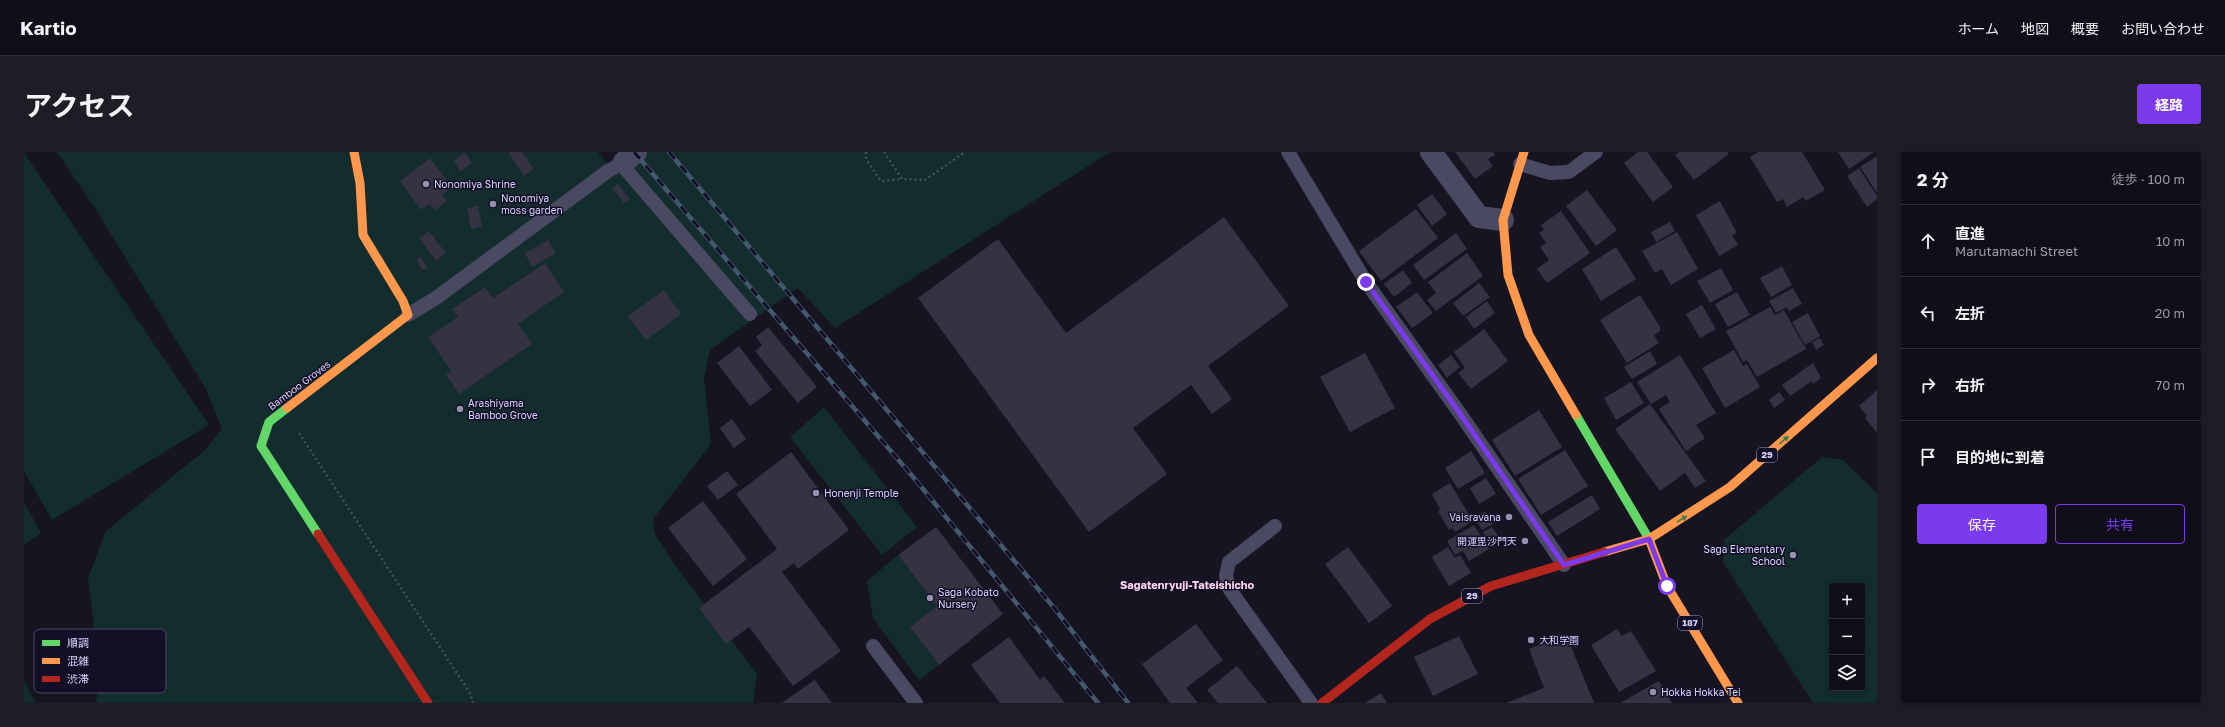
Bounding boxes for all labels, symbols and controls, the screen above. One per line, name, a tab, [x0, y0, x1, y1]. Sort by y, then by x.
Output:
text: Kartio	[20, 16, 77, 39]
text: ホーム	[1957, 20, 1999, 37]
text: 地図	[2021, 20, 2049, 37]
text: 概要	[2071, 20, 2099, 37]
text: お問い合わせ	[2121, 20, 2205, 37]
button: 経路	[2137, 84, 2201, 124]
text: アクセス	[24, 89, 135, 122]
text: 2 分	[1917, 169, 1949, 190]
text: 徒歩 · 100 m	[2111, 171, 2185, 187]
place label: Nonomiya Shrine	[434, 178, 516, 190]
marker: Nonomiya Shrine	[421, 179, 431, 189]
place label: Nonomiya moss garden	[501, 192, 563, 216]
marker: Nonomiya moss garden	[488, 199, 498, 209]
text: 直進	[1955, 224, 1985, 242]
icon: ahead	[1917, 230, 1939, 252]
text: 10 m	[2156, 233, 2185, 249]
text: Marutamachi Street	[1955, 243, 2078, 259]
route end	[1357, 273, 1375, 291]
icon: left	[1917, 302, 1939, 324]
text: 左折	[1955, 304, 1985, 322]
text: 20 m	[2155, 305, 2185, 321]
street label: Bamboo Groves	[265, 358, 333, 412]
icon: right	[1917, 374, 1939, 396]
text: 右折	[1955, 376, 1985, 394]
text: 70 m	[2155, 377, 2185, 393]
place label: Arashiyama Bamboo Grove	[468, 397, 538, 421]
marker: Arashiyama Bamboo Grove	[455, 404, 465, 414]
one-way arrow	[1779, 435, 1790, 444]
icon: arrive	[1917, 446, 1939, 468]
road number: 29	[1757, 448, 1777, 462]
text: 目的地に到着	[1955, 448, 2045, 466]
place label: Honenji Temple	[824, 487, 899, 499]
marker: Honenji Temple	[811, 488, 821, 498]
button: 保存	[1917, 504, 2047, 544]
button: 共有	[2055, 504, 2185, 544]
place label: Vaisravana	[1449, 511, 1501, 523]
marker: Vaisravana	[1504, 512, 1514, 522]
one-way arrow	[1676, 515, 1687, 522]
place label: 開運毘沙門天	[1457, 535, 1517, 547]
marker: 開運毘沙門天	[1520, 536, 1530, 546]
place label: Saga Elementary School	[1704, 543, 1785, 567]
marker: Saga Elementary School	[1788, 550, 1798, 560]
route start	[1658, 577, 1676, 595]
district label: Sagatenryuji-Tateishicho	[1120, 578, 1254, 591]
map controls	[1829, 583, 1865, 691]
button: +	[1829, 583, 1865, 619]
place label: Saga Kobato Nursery	[938, 586, 999, 610]
road number: 29	[1462, 589, 1482, 603]
marker: Saga Kobato Nursery	[925, 593, 935, 603]
road number: 187	[1678, 616, 1702, 630]
button: −	[1829, 619, 1865, 655]
legend	[34, 629, 166, 693]
place label: 大和学園	[1539, 634, 1579, 646]
marker: 大和学園	[1526, 635, 1536, 645]
text: 順調	[67, 636, 89, 649]
text: 混雑	[67, 654, 89, 667]
button: layers	[1829, 655, 1865, 691]
text: 渋滞	[67, 672, 89, 685]
place label: Hokka Hokka Tei	[1661, 686, 1741, 698]
marker: Hokka Hokka Tei	[1648, 687, 1658, 697]

